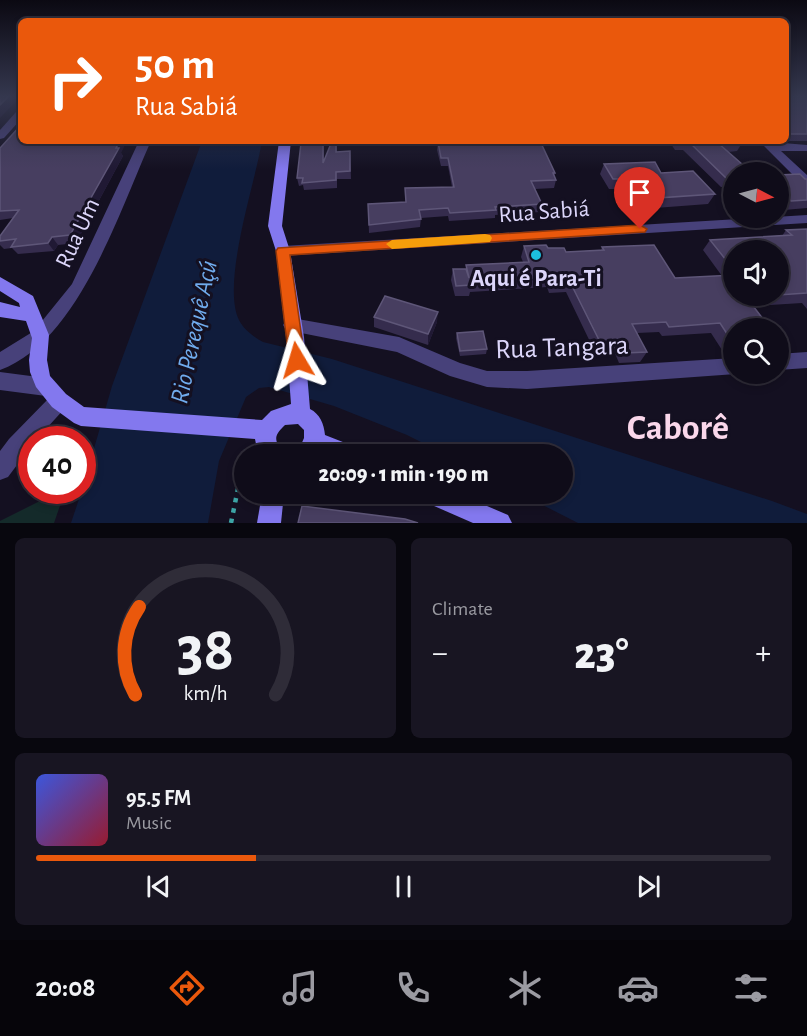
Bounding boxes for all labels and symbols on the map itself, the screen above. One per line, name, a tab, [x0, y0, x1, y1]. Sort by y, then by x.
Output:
north arrow	[723, 162, 789, 228]
pin	[614, 167, 665, 229]
street label: Rua Um	[52, 194, 104, 272]
street label: Rua Sabiá	[498, 197, 590, 227]
marker: Aqui é Para-Ti	[529, 248, 543, 262]
water label: Rio Perequê Açú	[166, 258, 222, 406]
place label: Aqui é Para-Ti	[470, 267, 602, 291]
position arrow	[265, 328, 329, 392]
street label: Rua Tangara	[495, 332, 629, 364]
district label: Caborê	[627, 410, 729, 446]
speed limit sign: 40	[18, 426, 96, 504]

